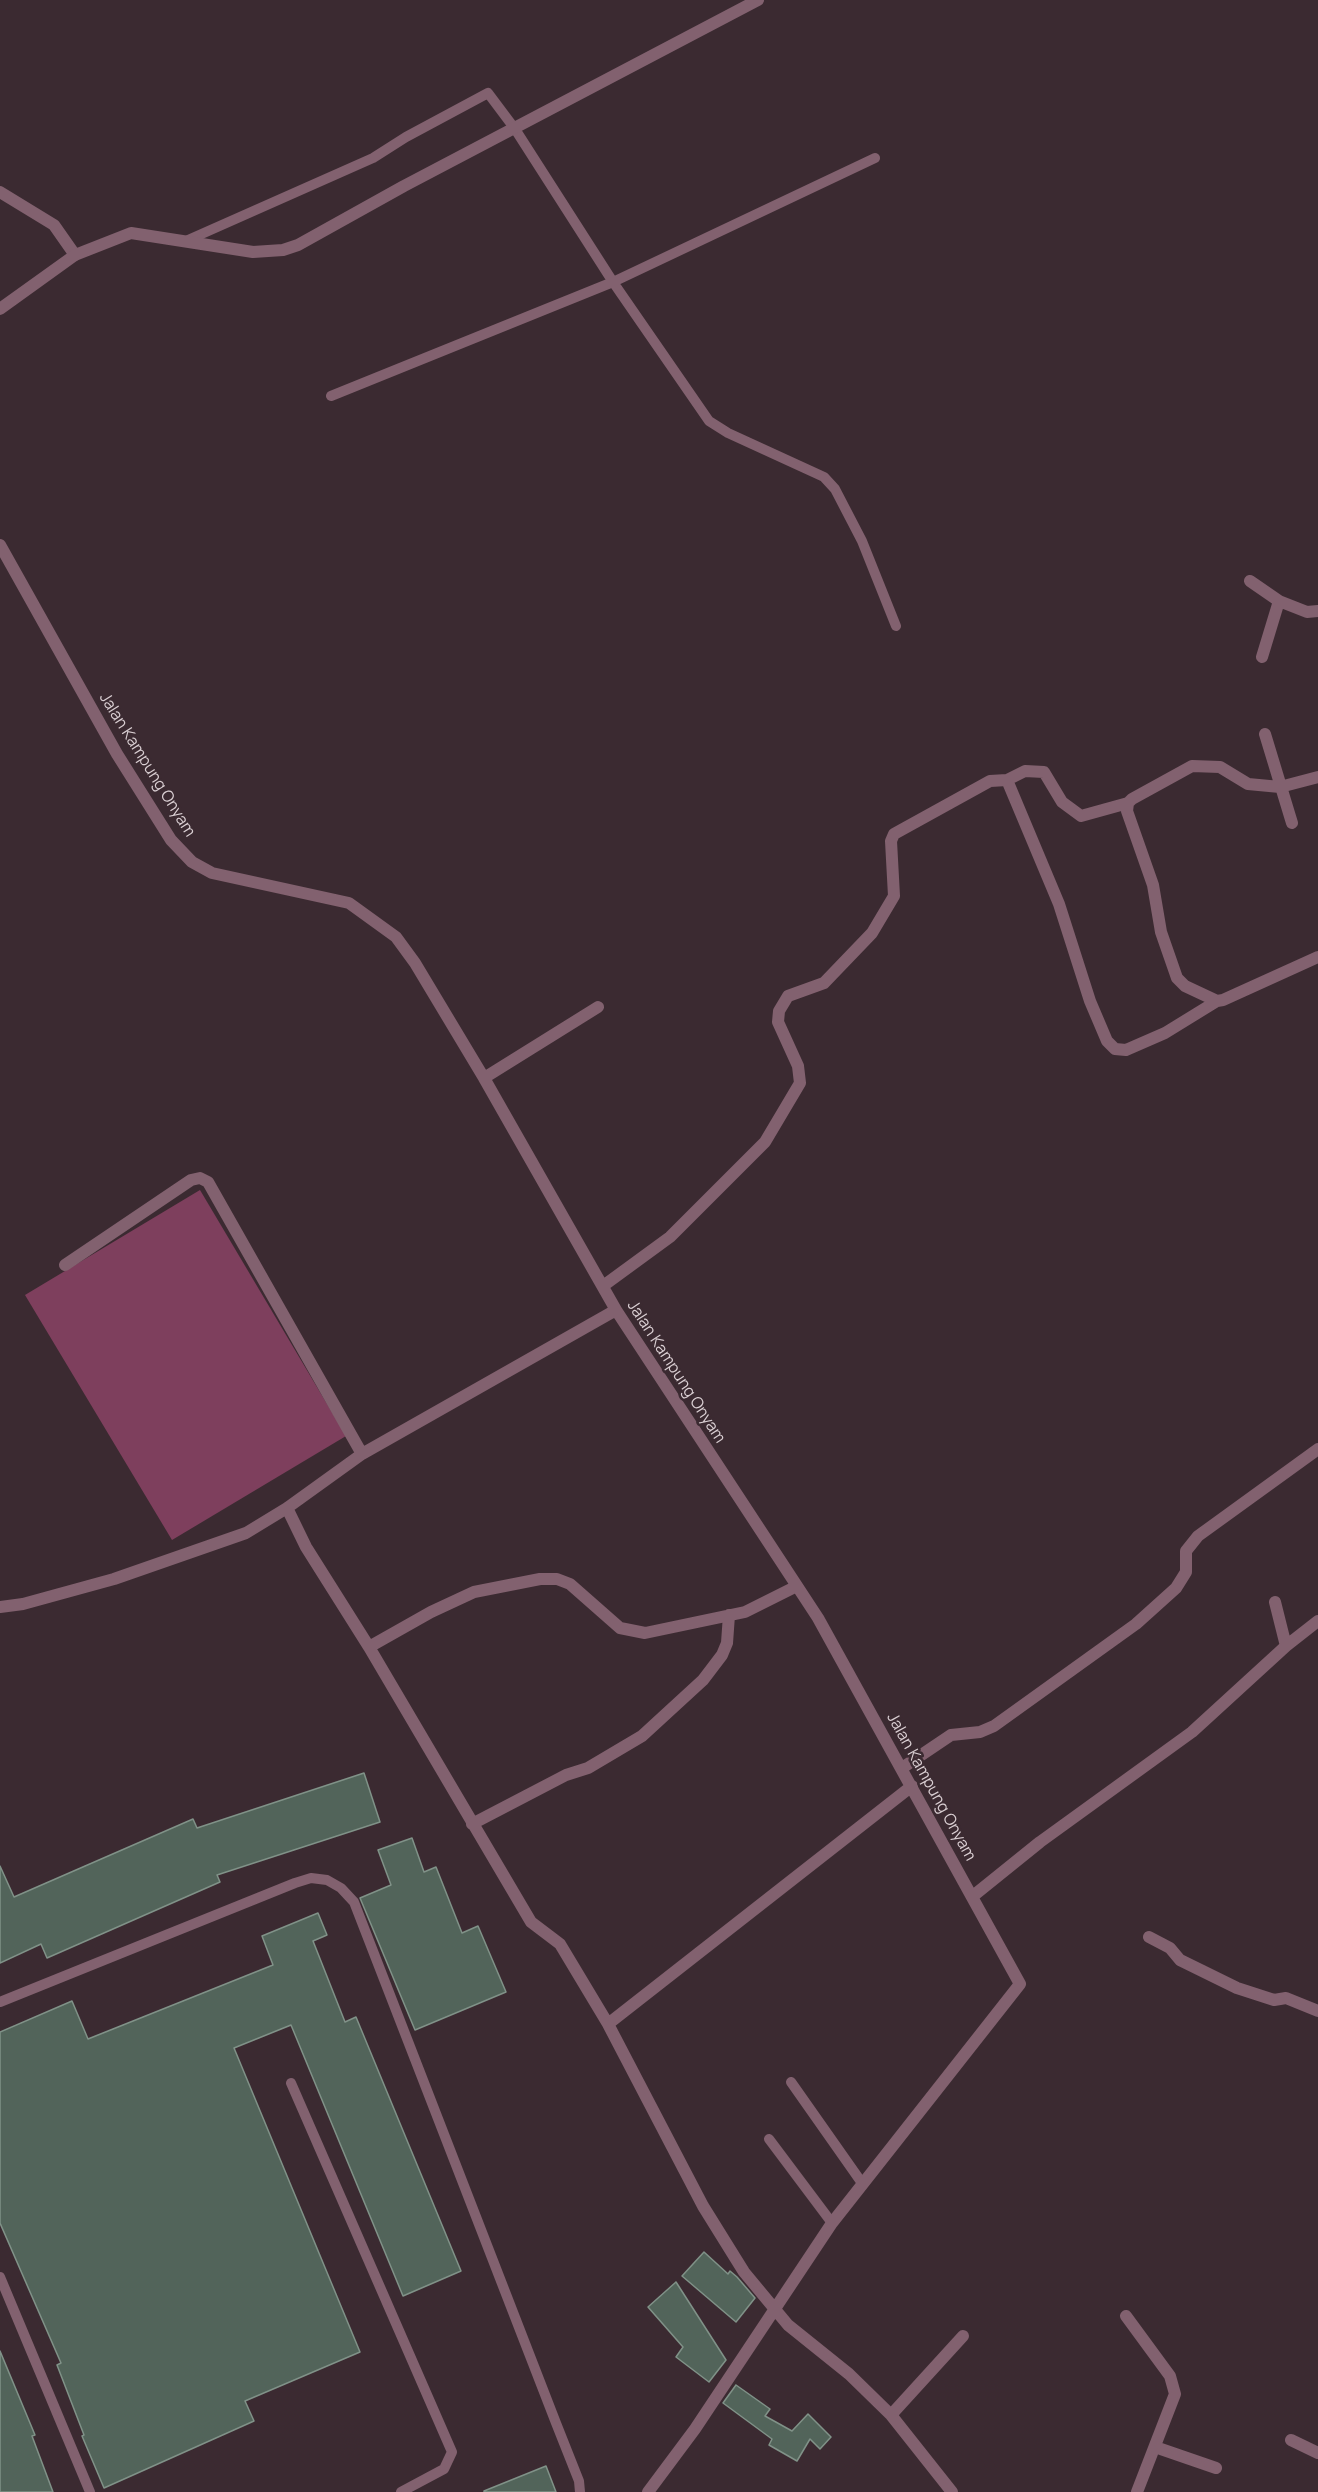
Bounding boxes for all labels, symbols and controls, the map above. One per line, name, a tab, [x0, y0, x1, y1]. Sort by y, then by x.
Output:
street label: Jalan Kampung Onyam	[95, 689, 199, 841]
street label: Jalan Kampung Onyam	[623, 1297, 729, 1447]
street label: Jalan Kampung Onyam	[882, 1710, 980, 1864]

